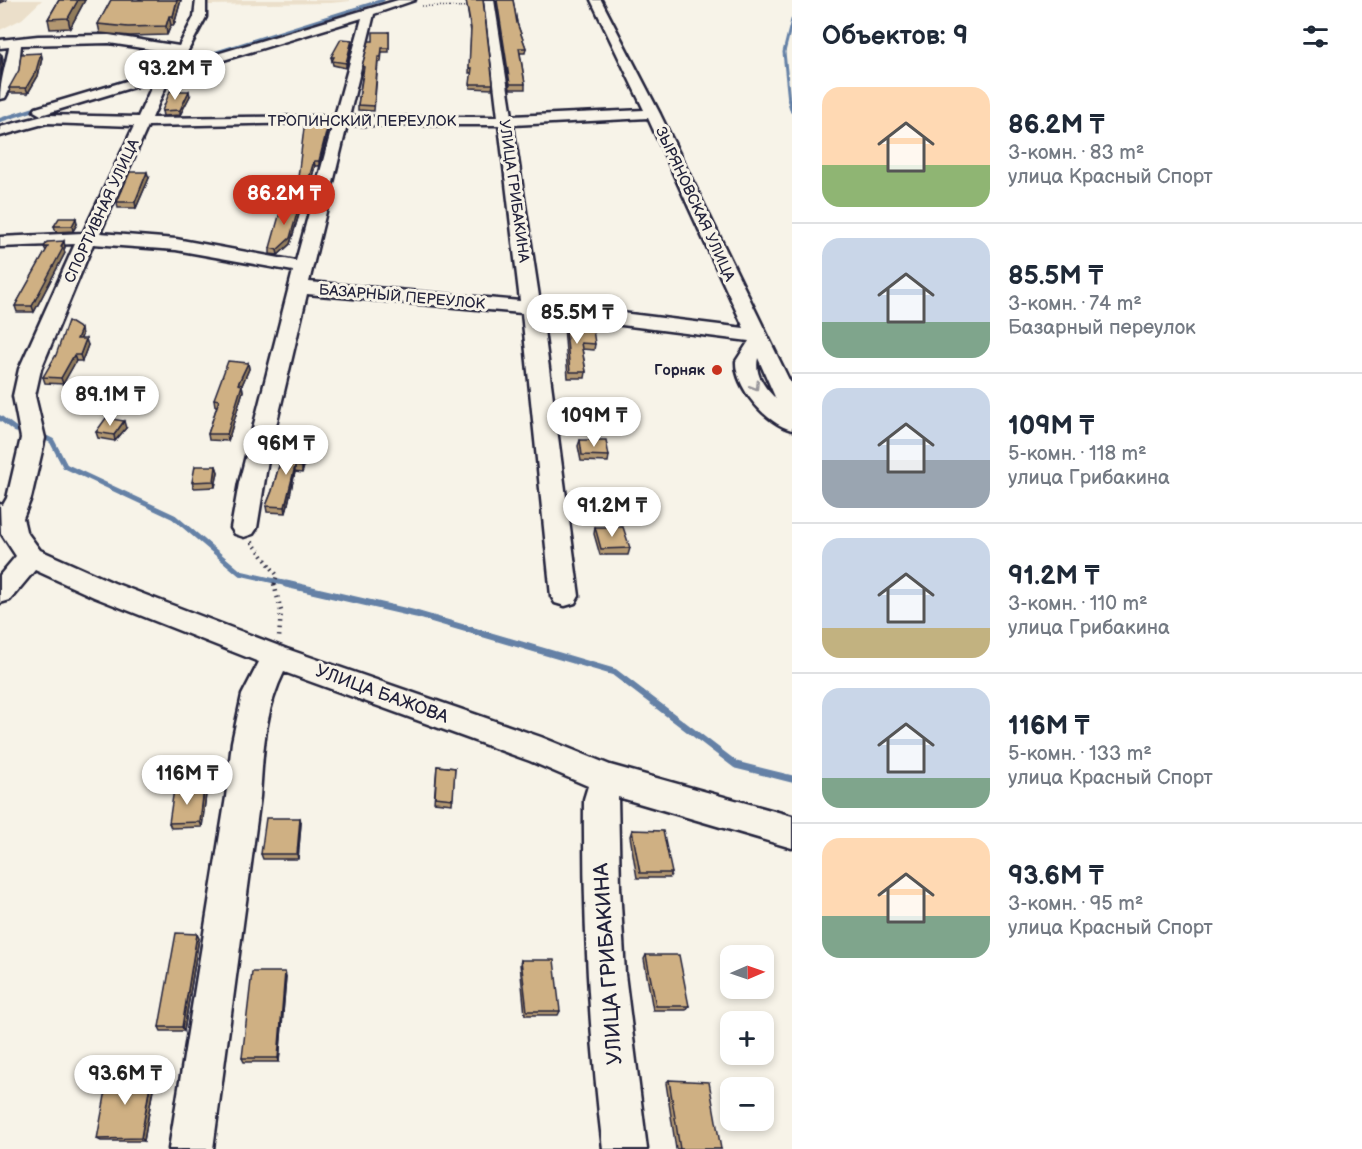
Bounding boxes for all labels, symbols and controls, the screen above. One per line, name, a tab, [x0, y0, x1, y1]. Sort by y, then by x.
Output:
icon: filters	[1299, 20, 1332, 53]
text: Объектов: 9	[822, 21, 968, 52]
pin: 93.2M ₸	[120, 50, 230, 101]
text: 93.2M ₸	[138, 57, 212, 81]
text: 86.2M ₸	[1008, 110, 1104, 141]
icon: home	[870, 111, 942, 183]
street label: ТРОПИНСКИЙ ПЕРЕУЛОК	[268, 112, 457, 131]
street label: УЛИЦА ГРИБАКИНА	[495, 118, 534, 265]
street label: ЗЫРЯНОВСКАЯ УЛИЦА	[651, 124, 740, 285]
street label: СПОРТИВНАЯ УЛИЦА	[60, 135, 144, 286]
text: 3-комн. · 83 m²	[1008, 141, 1144, 165]
text: улица Красный Спорт	[1008, 165, 1213, 189]
pin: 86.2M ₸	[229, 175, 339, 226]
text: 86.2M ₸	[247, 182, 321, 206]
text: 85.5M ₸	[1008, 261, 1103, 292]
icon: home	[870, 262, 942, 334]
street label: БАЗАРНЫЙ ПЕРЕУЛОК	[318, 280, 486, 314]
text: 3-комн. · 74 m²	[1008, 292, 1142, 316]
pin: 85.5M ₸	[522, 294, 632, 345]
text: 85.5M ₸	[540, 301, 614, 325]
text: Базарный переулок	[1008, 316, 1196, 340]
place label: Горняк	[654, 361, 706, 380]
marker: Горняк	[710, 363, 724, 377]
pin: 89.1M ₸	[55, 376, 165, 427]
one-way arrow	[748, 380, 760, 390]
text: 89.1M ₸	[75, 383, 145, 407]
pin: 109M ₸	[545, 397, 643, 448]
text: 109M ₸	[561, 404, 627, 428]
text: 109M ₸	[1008, 411, 1094, 442]
icon: home	[870, 412, 942, 484]
pin: 96M ₸	[244, 425, 328, 476]
text: 96M ₸	[257, 432, 315, 456]
text: 5-комн. · 118 m²	[1008, 442, 1147, 466]
text: улица Грибакина	[1008, 466, 1170, 490]
pin: 91.2M ₸	[557, 487, 667, 538]
text: 91.2M ₸	[577, 494, 647, 518]
text: 91.2M ₸	[1008, 561, 1099, 592]
icon: home	[870, 562, 942, 634]
text: 3-комн. · 110 m²	[1008, 592, 1148, 616]
text: улица Грибакина	[1008, 616, 1170, 640]
street label: УЛИЦА БАЖОВА	[313, 660, 451, 728]
text: 116M ₸	[1008, 711, 1089, 742]
icon: home	[870, 712, 942, 784]
text: 5-комн. · 133 m²	[1008, 742, 1152, 766]
pin: 116M ₸	[138, 755, 236, 806]
text: 116M ₸	[156, 762, 218, 786]
text: улица Красный Спорт	[1008, 766, 1213, 790]
text: 93.6M ₸	[1008, 861, 1104, 892]
street label: УЛИЦА ГРИБАКИНА	[588, 862, 628, 1066]
icon: home	[870, 862, 942, 934]
text: 3-комн. · 95 m²	[1008, 892, 1143, 916]
text: улица Красный Спорт	[1008, 916, 1213, 940]
north arrow	[720, 945, 774, 999]
map controls	[720, 945, 774, 1131]
button: +	[720, 1011, 774, 1065]
pin: 93.6M ₸	[70, 1055, 180, 1106]
text: 93.6M ₸	[88, 1062, 162, 1086]
button: −	[720, 1077, 774, 1131]

